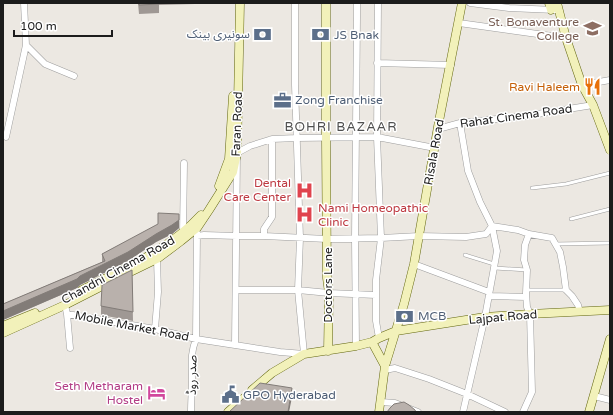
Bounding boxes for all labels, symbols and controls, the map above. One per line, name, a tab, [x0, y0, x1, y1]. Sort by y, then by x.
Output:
scale bar	[14, 12, 112, 38]
place label: St. Bonaventure College	[488, 15, 579, 43]
text: 100 m	[20, 19, 57, 33]
school or university icon: St. Bonaventure College	[582, 19, 602, 39]
bank icon: سونیری بینک	[253, 24, 273, 44]
bank icon: JS Bnak	[311, 25, 331, 45]
place label: سونیری بینک	[187, 27, 250, 41]
place label: JS Bnak	[334, 28, 379, 42]
restaurant icon: Ravi Haleem	[583, 77, 603, 97]
place label: Ravi Haleem	[509, 80, 580, 94]
office icon: Zong Franchise	[272, 90, 292, 110]
street label: Faran Road	[229, 91, 245, 157]
place label: Zong Franchise	[295, 93, 383, 107]
street label: Rahat Cinema Road	[459, 101, 573, 131]
street label: Risala Road	[421, 118, 447, 186]
district label: BOHRI BAZAAR	[284, 119, 398, 135]
place label: Dental Care Center	[224, 176, 291, 204]
hospital icon: Dental Care Center	[294, 180, 314, 200]
place label: Nami Homeopathic Clinic	[318, 201, 428, 229]
hospital icon: Nami Homeopathic Clinic	[295, 205, 315, 225]
street label: Chandni Cinema Road	[59, 233, 177, 307]
street label: Doctors Lane	[321, 247, 335, 323]
bank icon: MCB	[395, 306, 415, 326]
street label: Lajpat Road	[468, 307, 538, 327]
street label: Mobile Market Road	[74, 308, 190, 344]
place label: MCB	[418, 309, 446, 323]
street label: صدر روڈ	[184, 355, 199, 395]
place label: Seth Metharam Hostel	[55, 379, 143, 407]
hotel icon: Seth Metharam Hostel	[146, 383, 166, 403]
public building icon: GPO Hyderabad	[220, 385, 240, 405]
place label: GPO Hyderabad	[243, 388, 336, 402]

